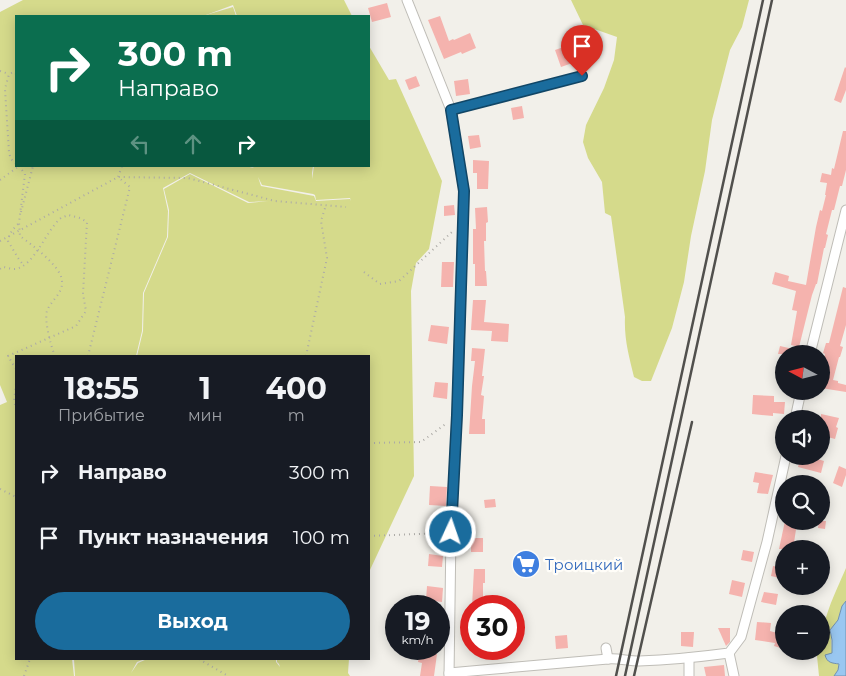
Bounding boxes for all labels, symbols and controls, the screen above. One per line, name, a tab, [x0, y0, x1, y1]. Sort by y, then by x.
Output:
pin	[561, 25, 603, 76]
text: 300 m	[118, 32, 233, 75]
icon: arrive	[568, 32, 596, 60]
icon: right	[35, 35, 100, 100]
text: Направо	[118, 75, 219, 102]
icon: left	[126, 130, 154, 158]
icon: ahead	[179, 130, 207, 158]
icon: right	[232, 130, 260, 158]
north arrow	[775, 345, 830, 400]
map controls	[775, 345, 830, 660]
text: 18:55	[64, 370, 139, 407]
text: 1	[199, 370, 211, 407]
text: 400	[265, 370, 327, 407]
text: Прибытие	[58, 406, 145, 425]
text: мин	[188, 406, 222, 425]
text: m	[288, 406, 305, 425]
button: sound	[775, 410, 830, 465]
icon: right	[35, 459, 63, 487]
text: Направо	[78, 461, 167, 484]
text: 300 m	[289, 461, 350, 484]
button: search	[775, 475, 830, 530]
position arrow	[424, 505, 476, 557]
icon: arrive	[35, 524, 63, 552]
text: Пункт назначения	[78, 526, 269, 549]
text: 100 m	[293, 526, 350, 549]
button: +	[775, 540, 830, 595]
supermarket icon: Троицкий	[511, 549, 541, 579]
place label: Троицкий	[545, 555, 623, 574]
button: Выход	[35, 592, 350, 650]
speed limit sign: 30	[460, 595, 525, 660]
button: −	[775, 605, 830, 660]
text: 19	[405, 606, 430, 636]
text: km/h	[401, 632, 434, 647]

